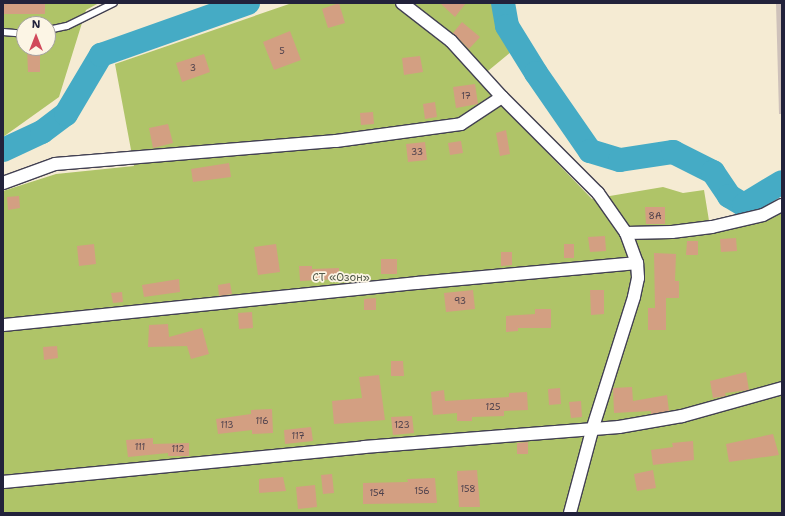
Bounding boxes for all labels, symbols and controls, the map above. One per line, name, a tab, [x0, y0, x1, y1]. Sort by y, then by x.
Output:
north arrow	[16, 16, 56, 56]
text: N	[32, 17, 40, 32]
house number: 5	[279, 46, 285, 56]
house number: 3	[190, 63, 196, 73]
house number: 17	[461, 91, 471, 101]
house number: 33	[411, 147, 423, 157]
house number: 8А	[649, 211, 661, 221]
park label: СТ «Озон»	[312, 271, 370, 285]
house number: 93	[454, 296, 466, 306]
house number: 125	[486, 402, 500, 412]
house number: 116	[255, 416, 269, 426]
house number: 113	[220, 420, 234, 430]
house number: 123	[394, 420, 410, 430]
house number: 117	[291, 431, 305, 441]
house number: 111	[135, 442, 145, 452]
house number: 112	[171, 444, 185, 454]
house number: 158	[460, 484, 476, 494]
house number: 156	[414, 486, 430, 496]
house number: 154	[369, 488, 385, 498]

